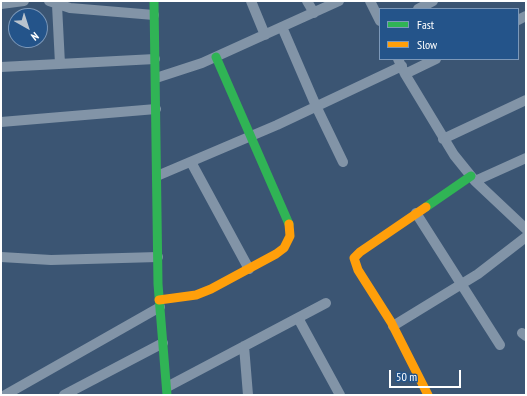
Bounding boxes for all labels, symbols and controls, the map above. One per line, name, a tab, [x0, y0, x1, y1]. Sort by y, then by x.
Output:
north arrow	[8, 8, 48, 48]
legend	[379, 8, 519, 60]
text: Fast	[417, 17, 434, 32]
text: N	[28, 29, 42, 44]
text: Slow	[417, 37, 437, 52]
scale bar	[391, 362, 463, 388]
text: 50 m	[396, 369, 417, 384]

